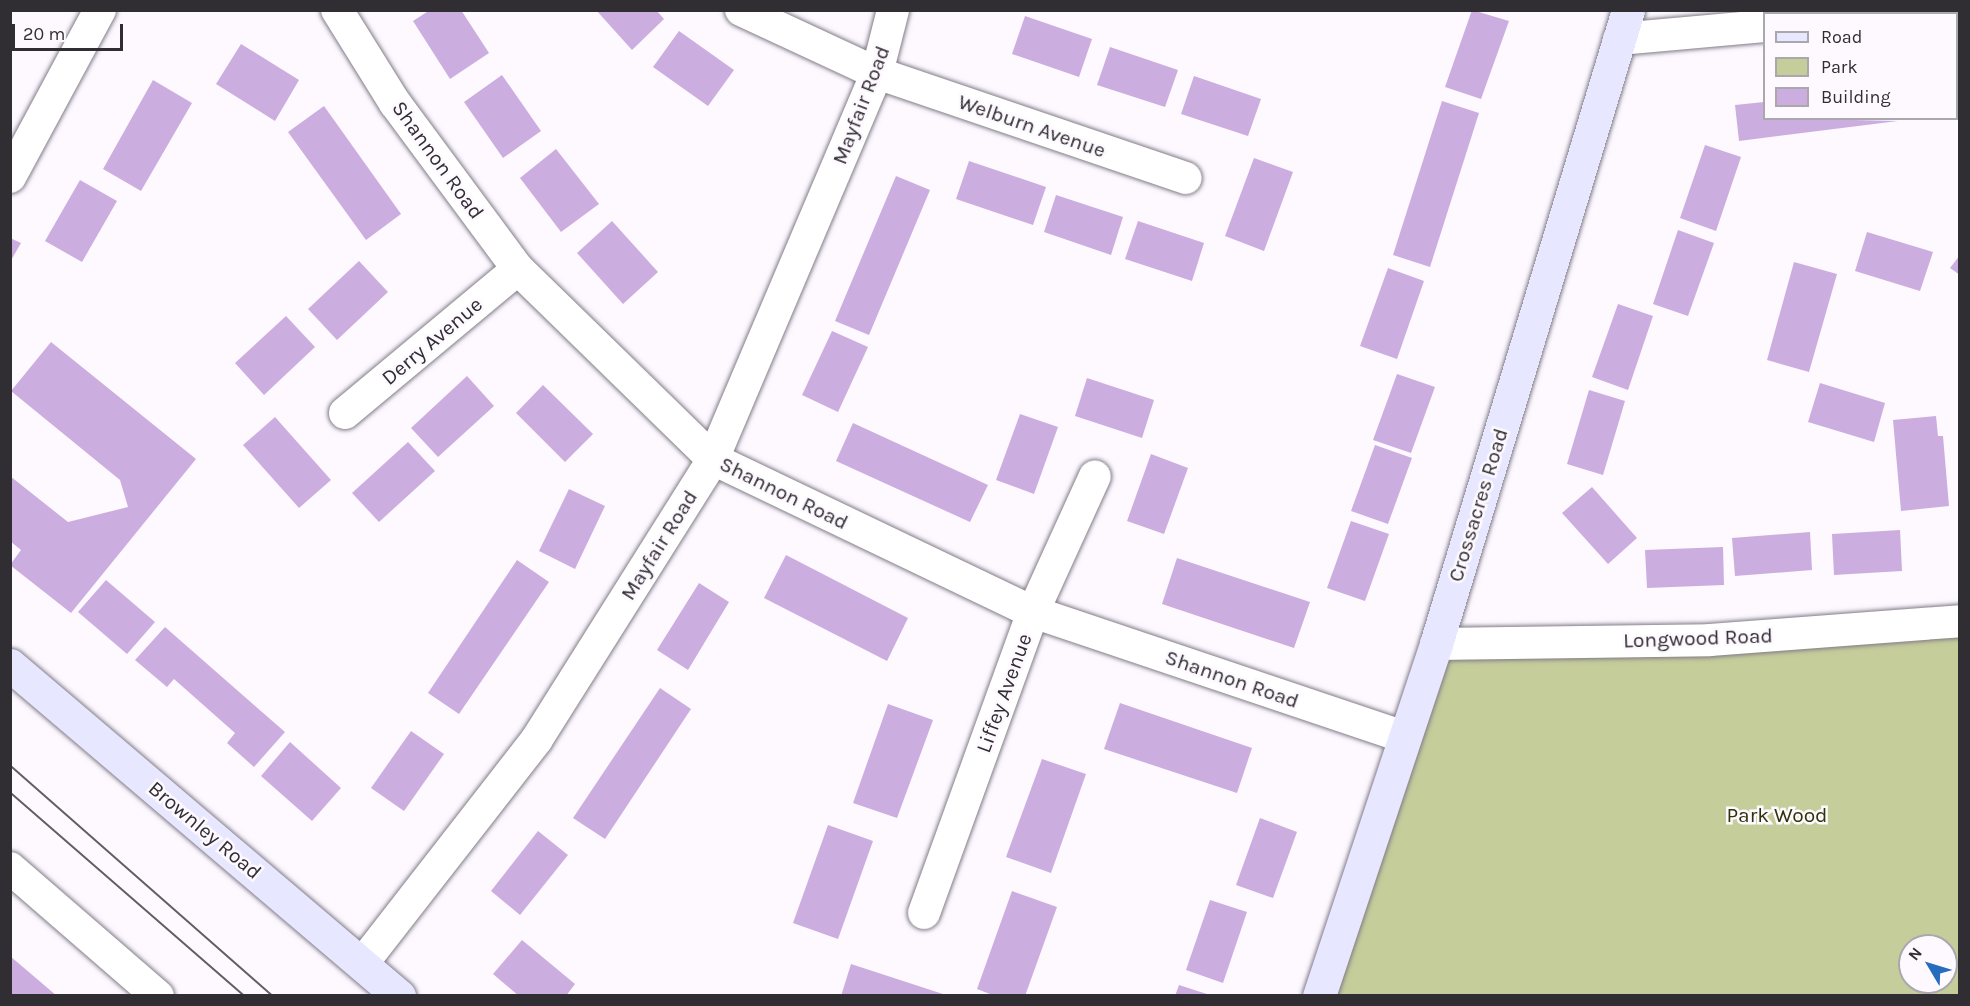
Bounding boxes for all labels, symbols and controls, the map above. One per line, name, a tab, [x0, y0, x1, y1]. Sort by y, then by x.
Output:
scale bar	[15, 12, 126, 50]
legend	[1763, 12, 1958, 120]
text: 20 m	[23, 23, 65, 45]
text: Road	[1821, 26, 1862, 48]
street label: Mayfair Road	[827, 42, 895, 168]
text: Park	[1821, 56, 1858, 78]
text: Building	[1821, 86, 1891, 108]
street label: Welburn Avenue	[955, 89, 1109, 163]
street label: Shannon Road	[387, 96, 489, 224]
street label: Derry Avenue	[377, 292, 487, 390]
street label: Crossacres Road	[1443, 425, 1513, 585]
street label: Shannon Road	[716, 451, 852, 535]
street label: Mayfair Road	[615, 485, 703, 605]
street label: Longwood Road	[1623, 623, 1773, 653]
street label: Liffey Avenue	[971, 630, 1037, 756]
street label: Shannon Road	[1162, 644, 1302, 714]
street label: Brownley Road	[143, 775, 267, 885]
park label: Park Wood	[1726, 802, 1828, 828]
north arrow	[1898, 934, 1958, 994]
text: N	[1904, 943, 1926, 964]

